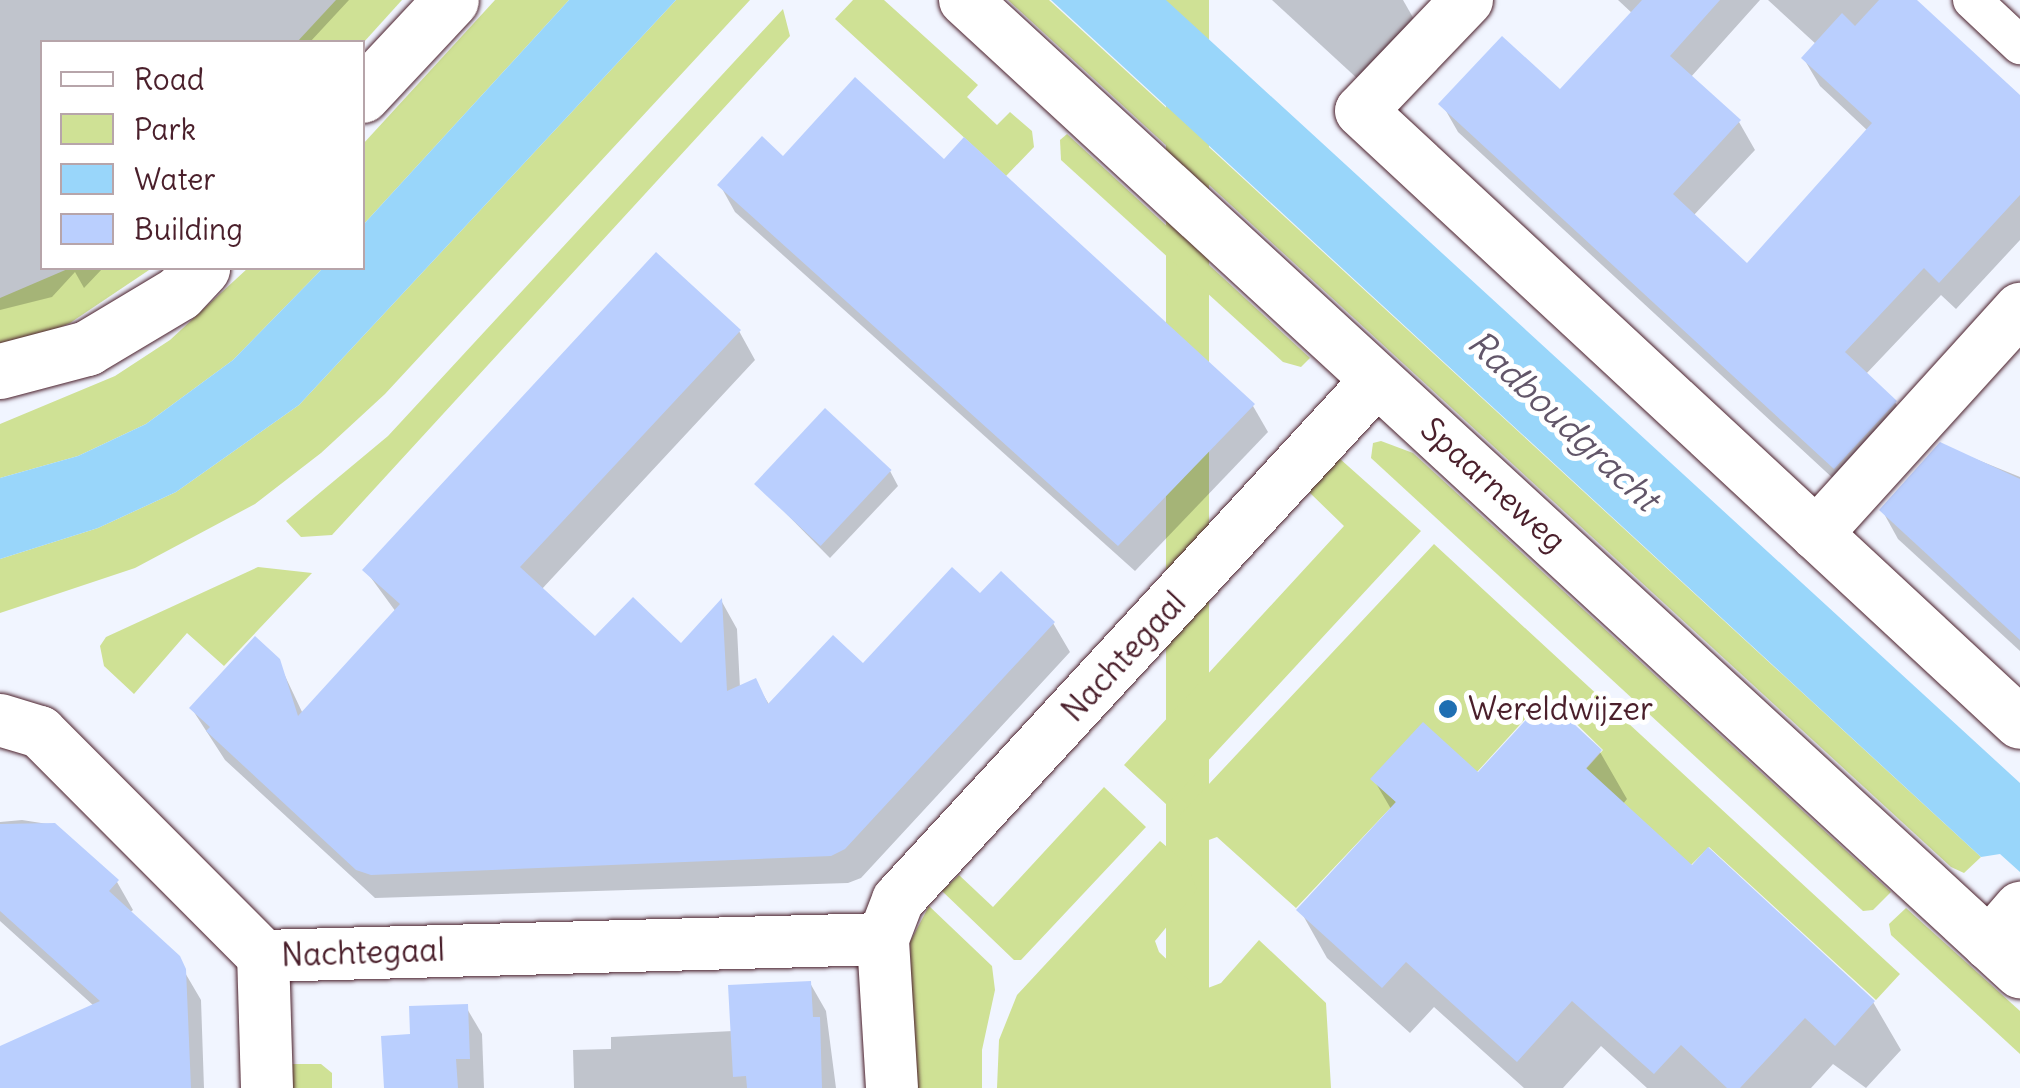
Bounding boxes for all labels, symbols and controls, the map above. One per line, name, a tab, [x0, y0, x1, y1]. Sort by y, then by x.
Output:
legend	[40, 40, 365, 270]
text: Road	[134, 60, 204, 98]
text: Park	[134, 110, 196, 148]
text: Water	[134, 160, 216, 198]
text: Building	[134, 210, 243, 248]
water label: Radboudgracht	[1460, 321, 1668, 519]
street label: Spaarneweg	[1413, 410, 1573, 560]
street label: Nachtegaal	[1054, 584, 1194, 730]
place label: Wereldwijzer	[1468, 690, 1653, 728]
marker: Wereldwijzer	[1437, 698, 1459, 720]
street label: Nachtegaal	[281, 931, 445, 975]

